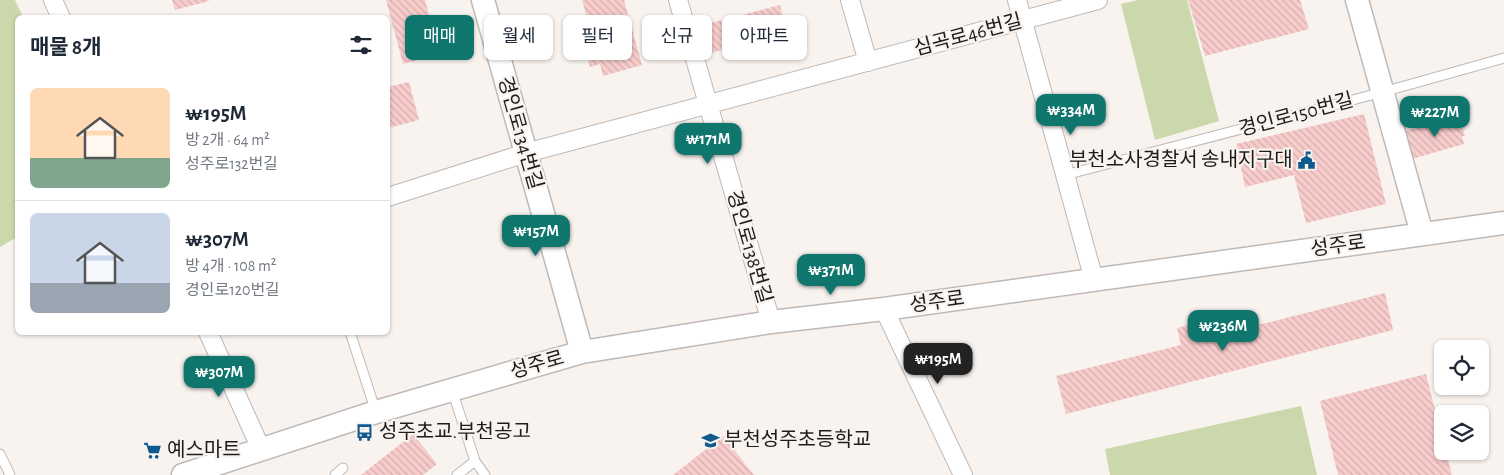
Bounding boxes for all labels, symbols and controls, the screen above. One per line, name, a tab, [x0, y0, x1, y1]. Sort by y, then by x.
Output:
street label: 심곡로46번길	[912, 10, 1024, 59]
chip: 매매	[405, 15, 474, 60]
chip: 월세	[484, 15, 553, 60]
chip: 필터	[563, 15, 632, 60]
chip: 신규	[642, 15, 712, 60]
chip: 아파트	[722, 15, 807, 60]
icon: filters	[347, 31, 375, 59]
text: 매물 8개	[30, 37, 101, 58]
street label: 경인로134번길	[494, 74, 547, 192]
street label: 경인로150번길	[1236, 89, 1355, 140]
pin: ₩334M	[1036, 94, 1106, 136]
pin: ₩227M	[1400, 96, 1470, 138]
text: ₩334M	[1047, 102, 1095, 118]
text: ₩195M	[185, 103, 247, 124]
text: ₩227M	[1411, 104, 1459, 120]
icon: home	[70, 108, 130, 168]
pin: ₩171M	[673, 122, 743, 165]
text: ₩171M	[686, 131, 730, 147]
text: 방 2개 · 64 m²	[185, 132, 270, 148]
place label: 부천소사경찰서 송내지구대	[1069, 149, 1293, 170]
public building icon: 부천소사경찰서 송내지구대	[1297, 150, 1317, 170]
text: 성주로132번길	[185, 156, 278, 172]
street label: 경인로138번길	[723, 188, 776, 306]
pin: ₩157M	[501, 214, 571, 257]
text: ₩157M	[513, 223, 559, 239]
text: ₩307M	[185, 229, 249, 250]
street label: 성주로	[1309, 231, 1367, 260]
icon: home	[70, 233, 130, 293]
pin: ₩371M	[796, 254, 866, 296]
text: 방 4개 · 108 m²	[185, 258, 276, 274]
text: ₩371M	[808, 262, 854, 278]
text: 경인로120번길	[185, 282, 280, 298]
street label: 성주로	[908, 287, 966, 316]
pin: ₩236M	[1188, 310, 1258, 352]
text: ₩236M	[1199, 318, 1247, 334]
map controls	[1434, 340, 1489, 460]
button: locate	[1434, 340, 1489, 395]
pin: ₩195M	[903, 342, 973, 385]
street label: 성주로	[507, 347, 566, 382]
text: ₩195M	[915, 351, 961, 367]
pin: ₩307M	[184, 356, 254, 398]
text: ₩307M	[195, 364, 243, 380]
button: layers	[1434, 405, 1489, 460]
place label: 성주초교.부천공고	[379, 421, 531, 442]
bus stop icon: 성주초교.부천공고	[355, 422, 375, 442]
place label: 부천성주초등학교	[724, 429, 871, 450]
school or university icon: 부천성주초등학교	[700, 430, 720, 450]
place label: 예스마트	[167, 439, 241, 460]
supermarket icon: 예스마트	[143, 440, 163, 460]

